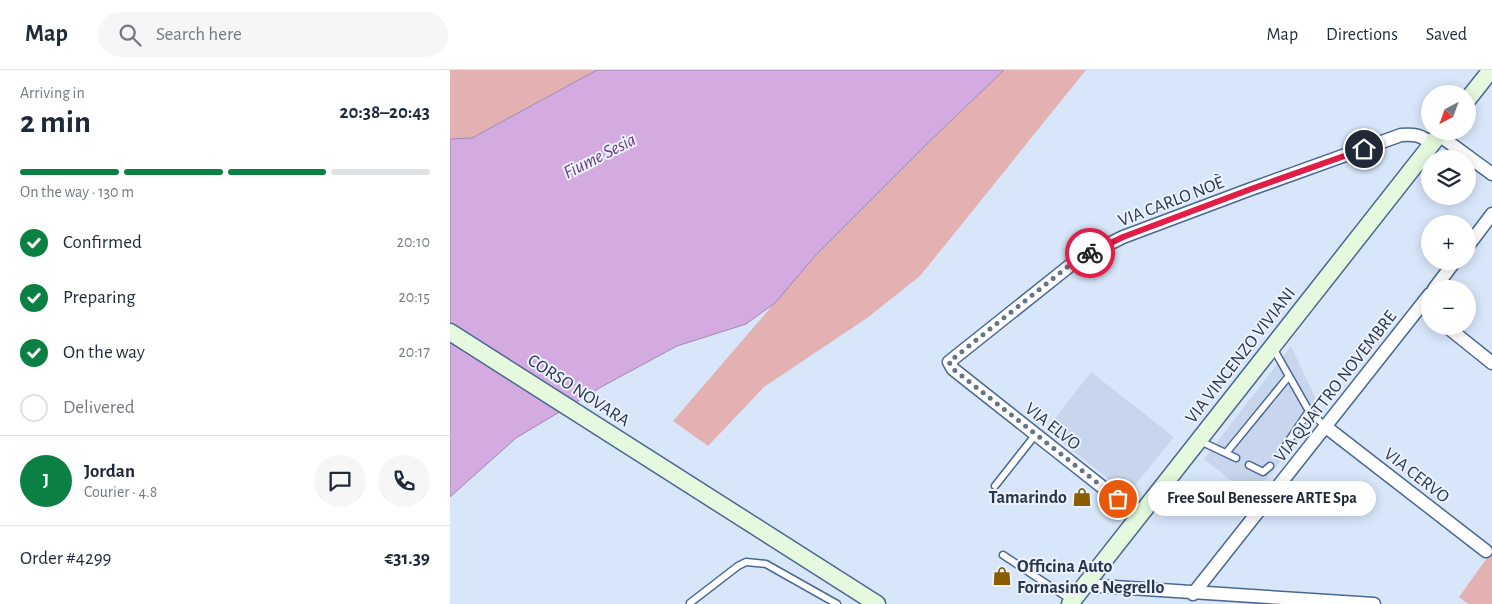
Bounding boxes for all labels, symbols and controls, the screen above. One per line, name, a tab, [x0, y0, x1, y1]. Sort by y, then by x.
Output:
search box	[98, 12, 448, 57]
icon: search	[116, 21, 144, 49]
text: Map	[25, 22, 68, 46]
text: Search here	[156, 25, 242, 44]
text: Map	[1267, 26, 1298, 44]
text: Directions	[1326, 26, 1398, 44]
text: Saved	[1426, 26, 1467, 44]
text: Arriving in	[20, 85, 85, 101]
north arrow	[1421, 85, 1476, 140]
map controls	[1421, 85, 1476, 335]
text: 20:38–20:43	[340, 103, 430, 122]
text: 2 min	[20, 106, 91, 138]
pin	[1343, 128, 1385, 170]
water label: Fiume Sesia	[560, 130, 639, 183]
icon: home	[1350, 135, 1378, 163]
button: layers	[1421, 150, 1476, 205]
street label: VIA CARLO NOÈ	[1115, 171, 1227, 230]
text: On the way · 130 m	[20, 184, 134, 200]
button: +	[1421, 215, 1476, 270]
courier	[1065, 228, 1115, 278]
icon: check	[20, 229, 48, 257]
text: Confirmed	[63, 233, 142, 252]
text: 20:10	[397, 234, 430, 250]
icon: bike	[1076, 239, 1104, 267]
button: −	[1421, 280, 1476, 335]
icon: check	[20, 284, 48, 312]
street label: VIA VINCENZO VIVIANI	[1182, 284, 1299, 427]
text: Preparing	[63, 288, 136, 307]
text: 20:15	[398, 289, 430, 305]
street label: VIA QUATTRO NOVEMBRE	[1271, 307, 1401, 466]
icon: check	[20, 339, 48, 367]
text: On the way	[63, 343, 145, 362]
text: 20:17	[398, 344, 430, 360]
street label: CORSO NOVARA	[524, 351, 633, 431]
text: Delivered	[63, 398, 135, 417]
street label: VIA ELVO	[1021, 400, 1084, 454]
street label: VIA CERVO	[1380, 445, 1452, 507]
button: chat	[314, 455, 366, 507]
button: phone	[378, 455, 430, 507]
text: Jordan	[84, 462, 135, 481]
text: J	[43, 471, 49, 490]
pin	[1097, 478, 1139, 520]
callout: Free Soul Benessere ARTE Spa	[1148, 482, 1376, 516]
text: Courier · 4.8	[84, 484, 157, 500]
icon: bag	[1104, 485, 1132, 513]
shop icon: Tamarindo	[1071, 486, 1093, 508]
place label: Tamarindo	[989, 489, 1067, 507]
text: Free Soul Benessere ARTE Spa	[1167, 490, 1357, 506]
text: Order #4299	[20, 549, 112, 568]
text: €31.39	[384, 549, 430, 568]
place label: Officina Auto Fornasino e Negrello	[1017, 558, 1165, 597]
shop icon: Officina Auto Fornasino e Negrello	[991, 565, 1013, 587]

